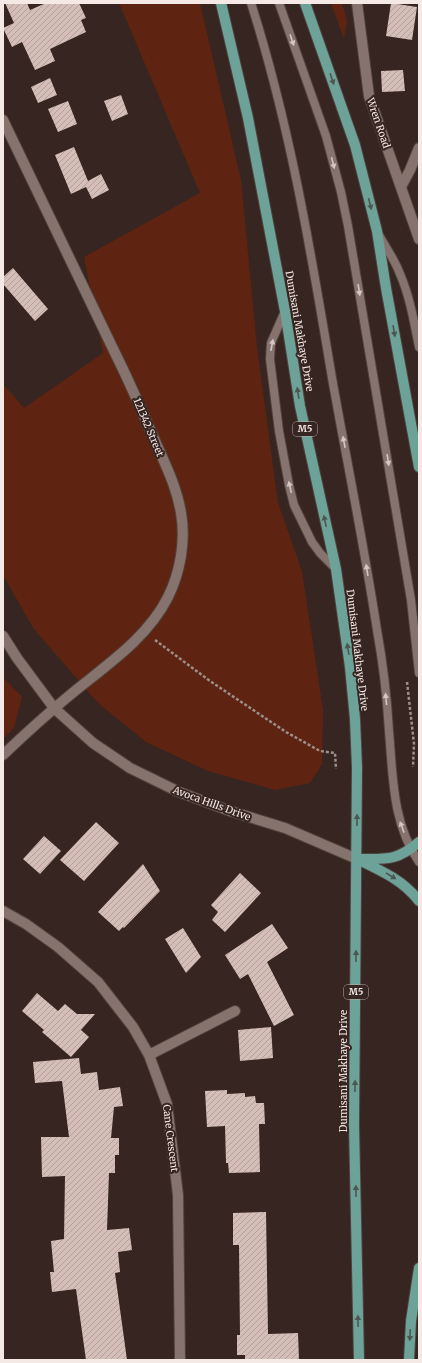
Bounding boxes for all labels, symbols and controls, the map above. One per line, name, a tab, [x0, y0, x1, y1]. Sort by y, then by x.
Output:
one-way arrow	[289, 34, 295, 46]
one-way arrow	[330, 74, 336, 86]
street label: Wren Road	[364, 95, 393, 150]
one-way arrow	[331, 157, 337, 169]
one-way arrow	[367, 198, 373, 210]
street label: Dumisani Makhaye Drive	[282, 270, 317, 392]
one-way arrow	[356, 284, 362, 296]
one-way arrow	[391, 325, 397, 337]
one-way arrow	[269, 339, 275, 352]
one-way arrow	[295, 387, 301, 400]
street label: 121342 Street	[130, 396, 167, 459]
road number: M5	[293, 422, 317, 436]
one-way arrow	[340, 436, 346, 448]
one-way arrow	[385, 454, 391, 466]
one-way arrow	[286, 481, 292, 494]
one-way arrow	[322, 515, 328, 527]
one-way arrow	[364, 564, 370, 576]
street label: Dumisani Makhaye Drive	[344, 589, 371, 712]
one-way arrow	[345, 643, 351, 655]
one-way arrow	[382, 693, 389, 705]
street label: Avoca Hills Drive	[170, 783, 252, 824]
one-way arrow	[354, 813, 360, 826]
one-way arrow	[399, 821, 405, 833]
one-way arrow	[386, 872, 396, 880]
one-way arrow	[353, 949, 359, 962]
road number: M5	[344, 985, 368, 999]
street label: Dumisani Makhaye Drive	[337, 1010, 350, 1132]
one-way arrow	[352, 1079, 358, 1092]
street label: Cane Crescent	[160, 1104, 181, 1173]
one-way arrow	[353, 1184, 359, 1197]
one-way arrow	[355, 1314, 361, 1327]
one-way arrow	[407, 1329, 414, 1341]

